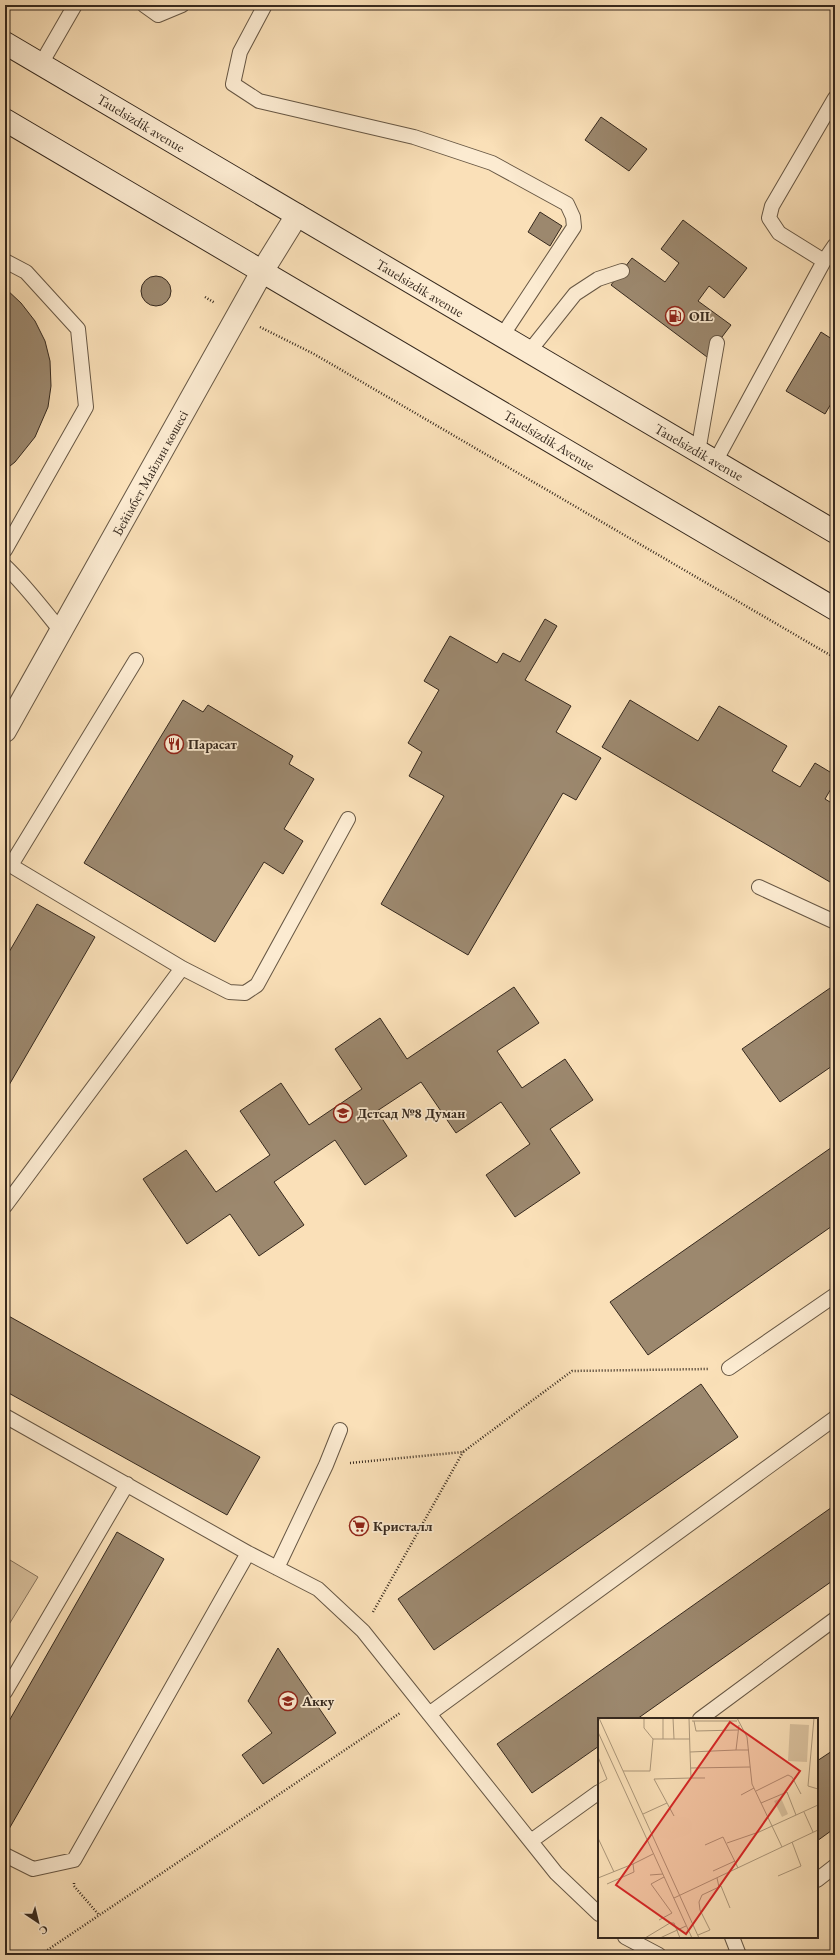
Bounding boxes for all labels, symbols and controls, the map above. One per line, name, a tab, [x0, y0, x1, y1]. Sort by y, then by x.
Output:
street label: Tauelsizdik avenue	[94, 90, 189, 157]
street label: Tauelsizdik avenue	[373, 255, 468, 322]
fuel station icon: OIL	[664, 305, 686, 327]
place label: OIL	[689, 307, 714, 325]
street label: Tauelsizdik Avenue	[500, 406, 598, 475]
street label: Бейімбет Майлин көшесі	[108, 407, 192, 539]
street label: Tauelsizdik avenue	[651, 419, 747, 485]
restaurant icon: Парасат	[163, 733, 185, 755]
place label: Парасат	[188, 735, 238, 753]
school or university icon: Детсад №8 Думан	[332, 1102, 354, 1124]
place label: Детсад №8 Думан	[357, 1104, 465, 1122]
supermarket icon: Кристалл	[348, 1515, 370, 1537]
place label: Кристалл	[373, 1517, 433, 1535]
school or university icon: Акку	[277, 1690, 299, 1712]
place label: Акку	[301, 1692, 335, 1710]
inset map	[598, 1718, 818, 1938]
north arrow	[18, 1902, 58, 1942]
text: С	[36, 1922, 51, 1938]

